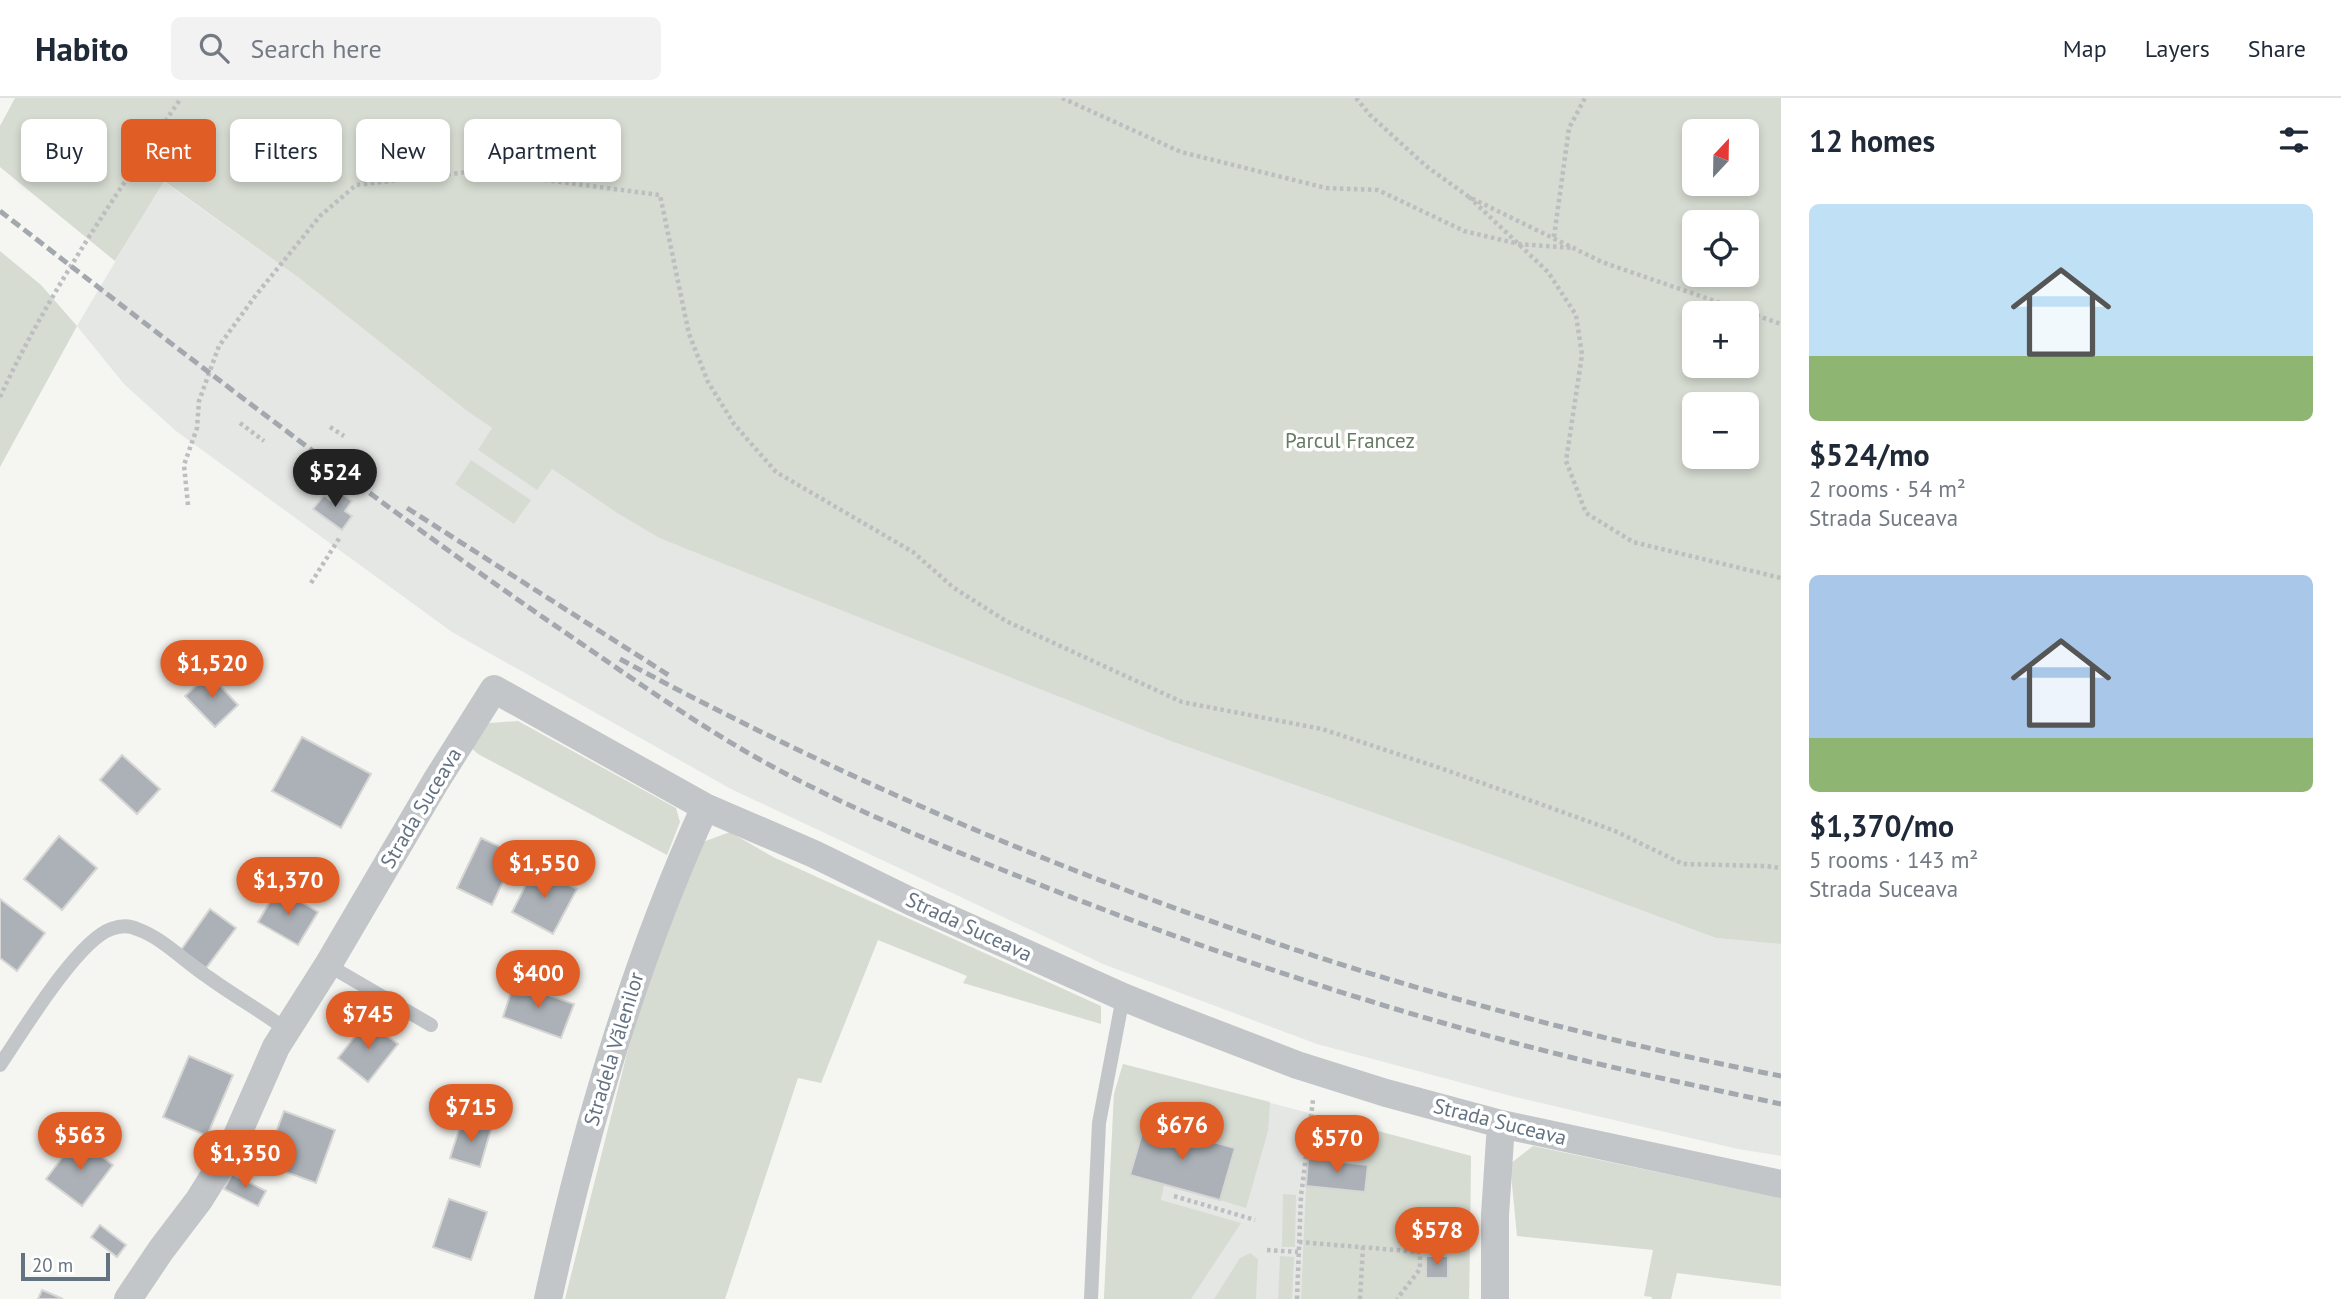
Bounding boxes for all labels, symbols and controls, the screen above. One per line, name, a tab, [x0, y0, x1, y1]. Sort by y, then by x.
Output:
search box	[171, 17, 661, 80]
text: Habito	[35, 27, 129, 70]
icon: search	[195, 29, 233, 67]
text: Search here	[251, 32, 382, 65]
text: Map	[2063, 33, 2107, 64]
text: Layers	[2145, 33, 2210, 64]
text: Share	[2248, 33, 2306, 64]
chip: Buy	[21, 119, 107, 182]
chip: Rent	[121, 119, 216, 182]
chip: Filters	[230, 119, 342, 182]
chip: New	[356, 119, 450, 182]
chip: Apartment	[464, 119, 621, 182]
north arrow	[1682, 119, 1759, 196]
map controls	[1682, 119, 1759, 469]
text: 12 homes	[1809, 121, 1935, 160]
icon: filters	[2275, 121, 2313, 159]
button: locate	[1682, 210, 1759, 287]
icon: home	[1998, 249, 2124, 375]
button: +	[1682, 301, 1759, 378]
button: −	[1682, 392, 1759, 469]
park label: Parcul Francez	[1285, 427, 1415, 454]
text: $524/mo	[1809, 435, 1930, 474]
pin: $524	[294, 450, 376, 509]
text: $524	[309, 457, 361, 486]
text: 2 rooms · 54 m²	[1809, 474, 1966, 503]
text: Strada Suceava	[1809, 503, 1958, 532]
icon: home	[1998, 620, 2124, 746]
pin: $1,520	[155, 640, 269, 700]
text: $1,520	[176, 648, 248, 677]
street label: Strada Suceava	[374, 742, 467, 873]
text: $1,370/mo	[1809, 806, 1954, 845]
pin: $1,550	[487, 840, 601, 900]
text: 5 rooms · 143 m²	[1809, 845, 1978, 874]
text: $1,550	[508, 848, 580, 877]
pin: $1,370	[231, 858, 345, 917]
text: $1,370	[252, 865, 324, 894]
text: Strada Suceava	[1809, 874, 1958, 903]
street label: Strada Suceava	[902, 886, 1037, 968]
pin: $400	[497, 950, 579, 1010]
text: $400	[512, 958, 564, 987]
street label: Stradela Vălenilor	[577, 969, 650, 1129]
pin: $745	[327, 992, 409, 1051]
text: $745	[342, 999, 394, 1028]
pin: $715	[430, 1084, 512, 1144]
text: $715	[445, 1092, 497, 1121]
street label: Strada Suceava	[1431, 1092, 1569, 1151]
pin: $676	[1141, 1102, 1223, 1162]
text: $676	[1156, 1110, 1208, 1139]
pin: $563	[39, 1112, 121, 1172]
pin: $570	[1296, 1116, 1378, 1175]
text: $563	[54, 1120, 106, 1149]
text: $570	[1311, 1123, 1363, 1152]
pin: $1,350	[188, 1130, 302, 1190]
text: $1,350	[209, 1138, 281, 1167]
pin: $578	[1396, 1208, 1478, 1267]
text: $578	[1411, 1215, 1463, 1244]
scale bar	[21, 1250, 110, 1282]
text: 20 m	[32, 1253, 73, 1277]

